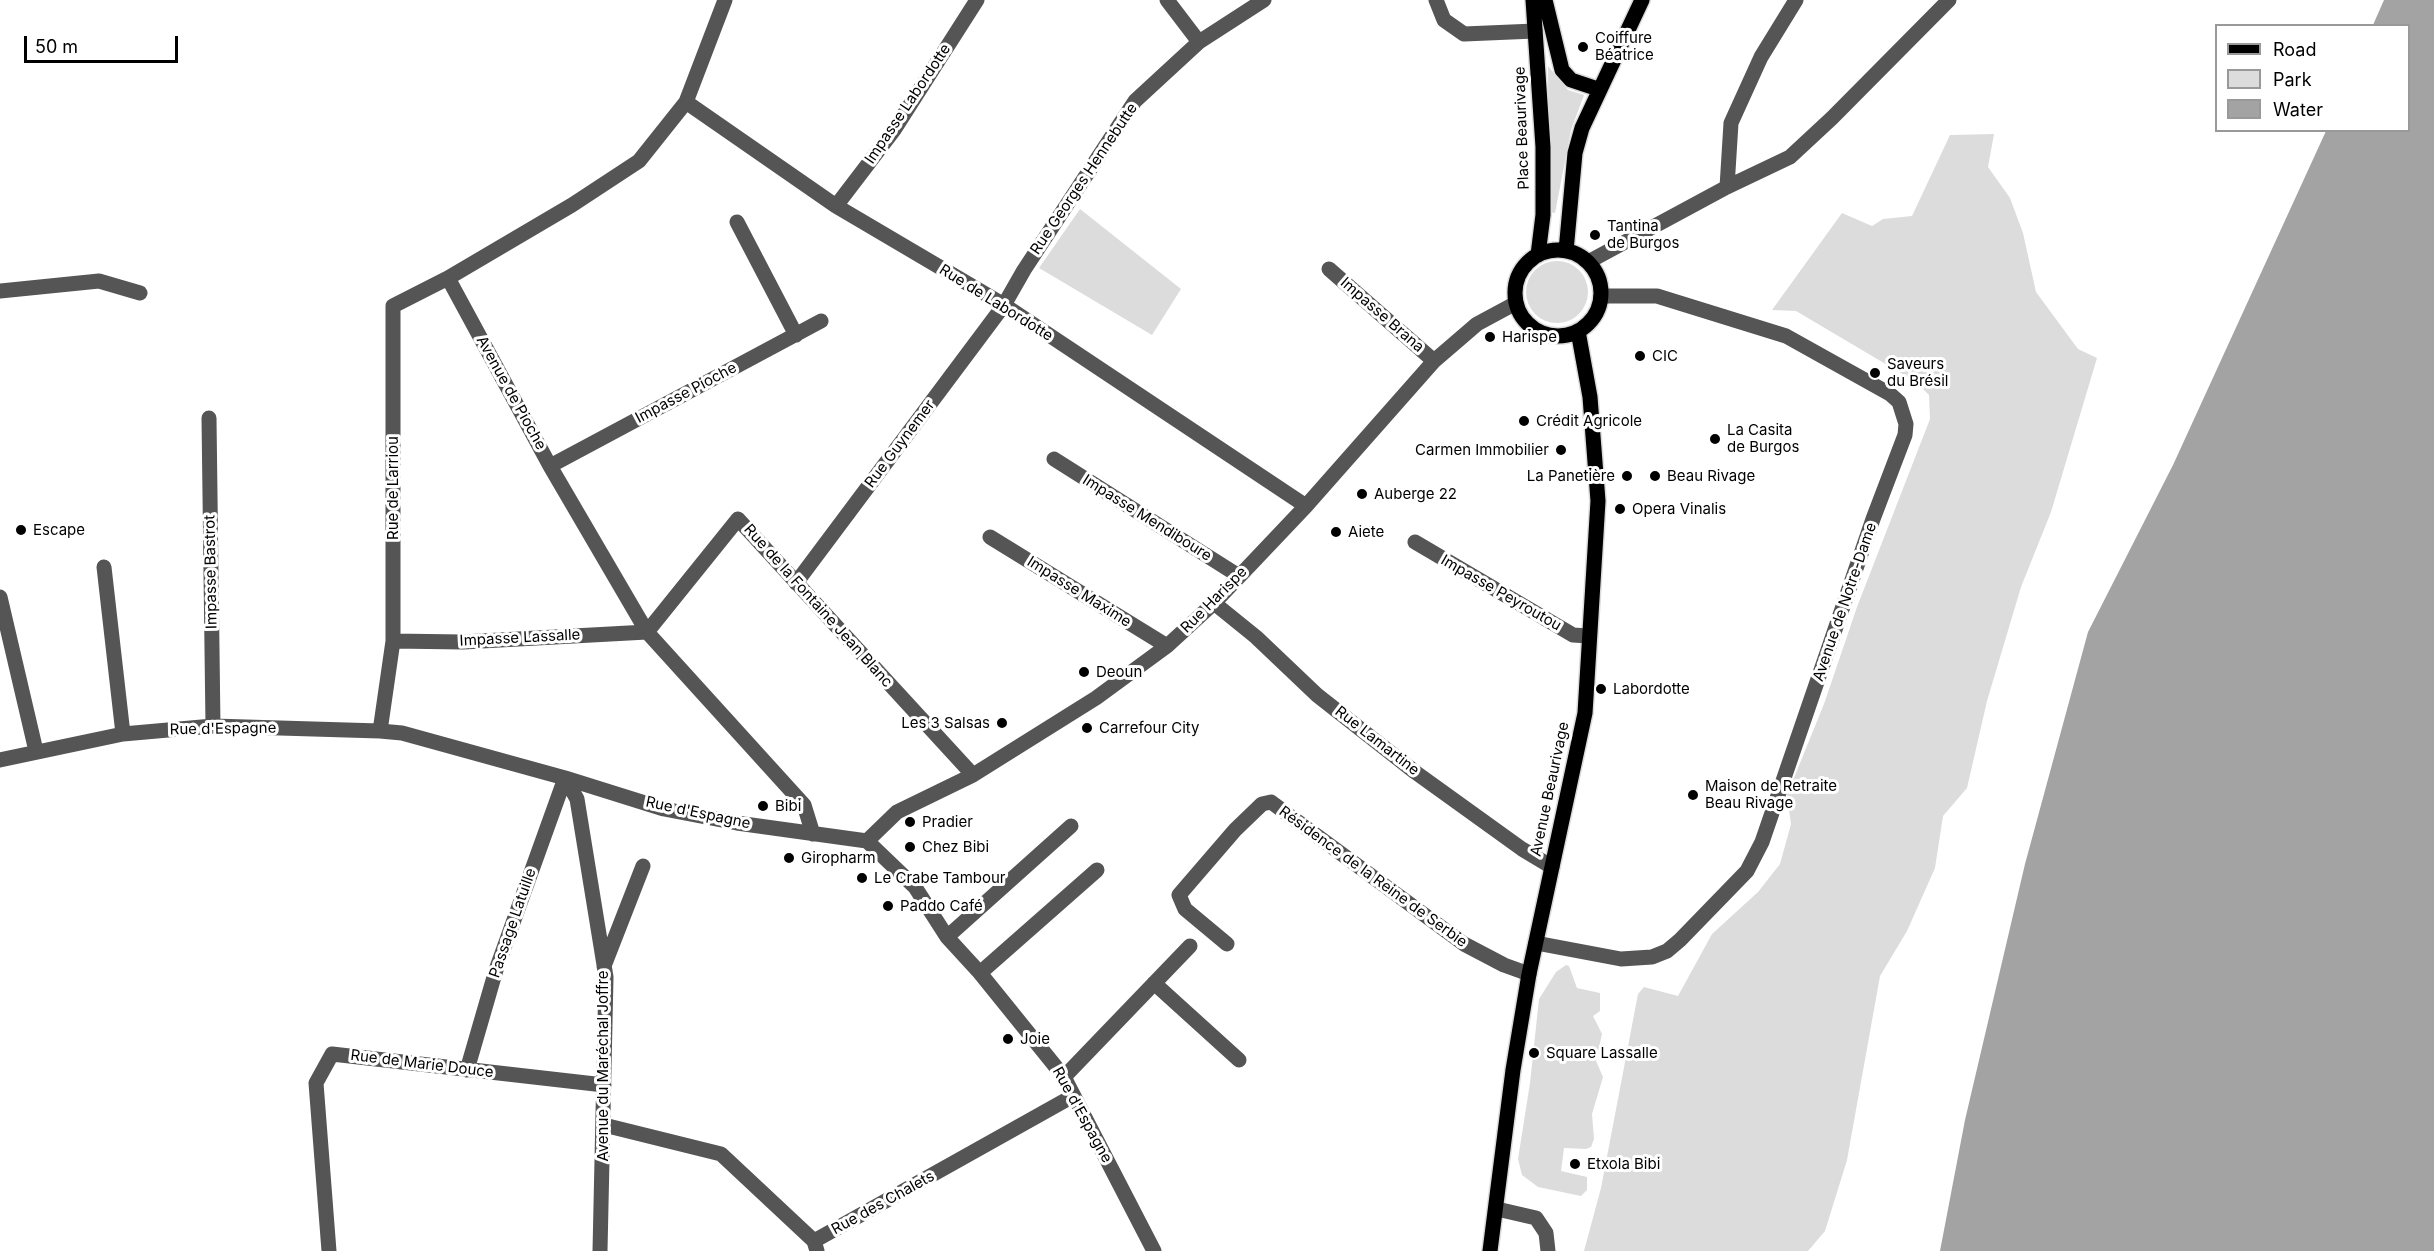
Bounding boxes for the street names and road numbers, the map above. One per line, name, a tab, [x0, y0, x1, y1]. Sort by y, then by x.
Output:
street label: Impasse Labordotte	[861, 41, 955, 167]
street label: Place Beaurivage	[1511, 66, 1533, 190]
street label: Rue Georges Hennebutte	[1027, 100, 1141, 258]
street label: Rue de Labordotte	[936, 261, 1056, 345]
street label: Impasse Brana	[1337, 274, 1427, 356]
street label: Avenue de Pioche	[472, 333, 550, 453]
street label: Impasse Pioche	[632, 359, 740, 427]
street label: Rue Guynemer	[861, 397, 939, 491]
street label: Rue de Larriou	[384, 436, 402, 540]
street label: Impasse Mendiboure	[1079, 471, 1215, 565]
street label: Impasse Bastrot	[201, 515, 221, 629]
street label: Avenue de Notre-Dame	[1809, 520, 1881, 684]
street label: Rue de la Fontaine Jean Blanc	[740, 521, 896, 691]
street label: Impasse Peyroutou	[1438, 551, 1564, 635]
street label: Impasse Maxime	[1024, 553, 1134, 631]
street label: Rue Harispe	[1177, 563, 1251, 637]
street label: Impasse Lassalle	[459, 626, 581, 650]
street label: Rue Lamartine	[1331, 703, 1423, 779]
street label: Rue d'Espagne	[170, 719, 276, 739]
street label: Avenue Beaurivage	[1527, 720, 1573, 858]
street label: Rue d'Espagne	[644, 793, 752, 833]
street label: Résidence de la Reine de Serbie	[1275, 803, 1471, 951]
street label: Passage Latuille	[486, 866, 540, 980]
street label: Avenue du Maréchal Joffre	[594, 970, 612, 1162]
street label: Rue de Marie Douce	[349, 1046, 495, 1082]
street label: Rue d'Espagne	[1048, 1064, 1116, 1166]
street label: Rue des Chalets	[828, 1167, 938, 1239]

